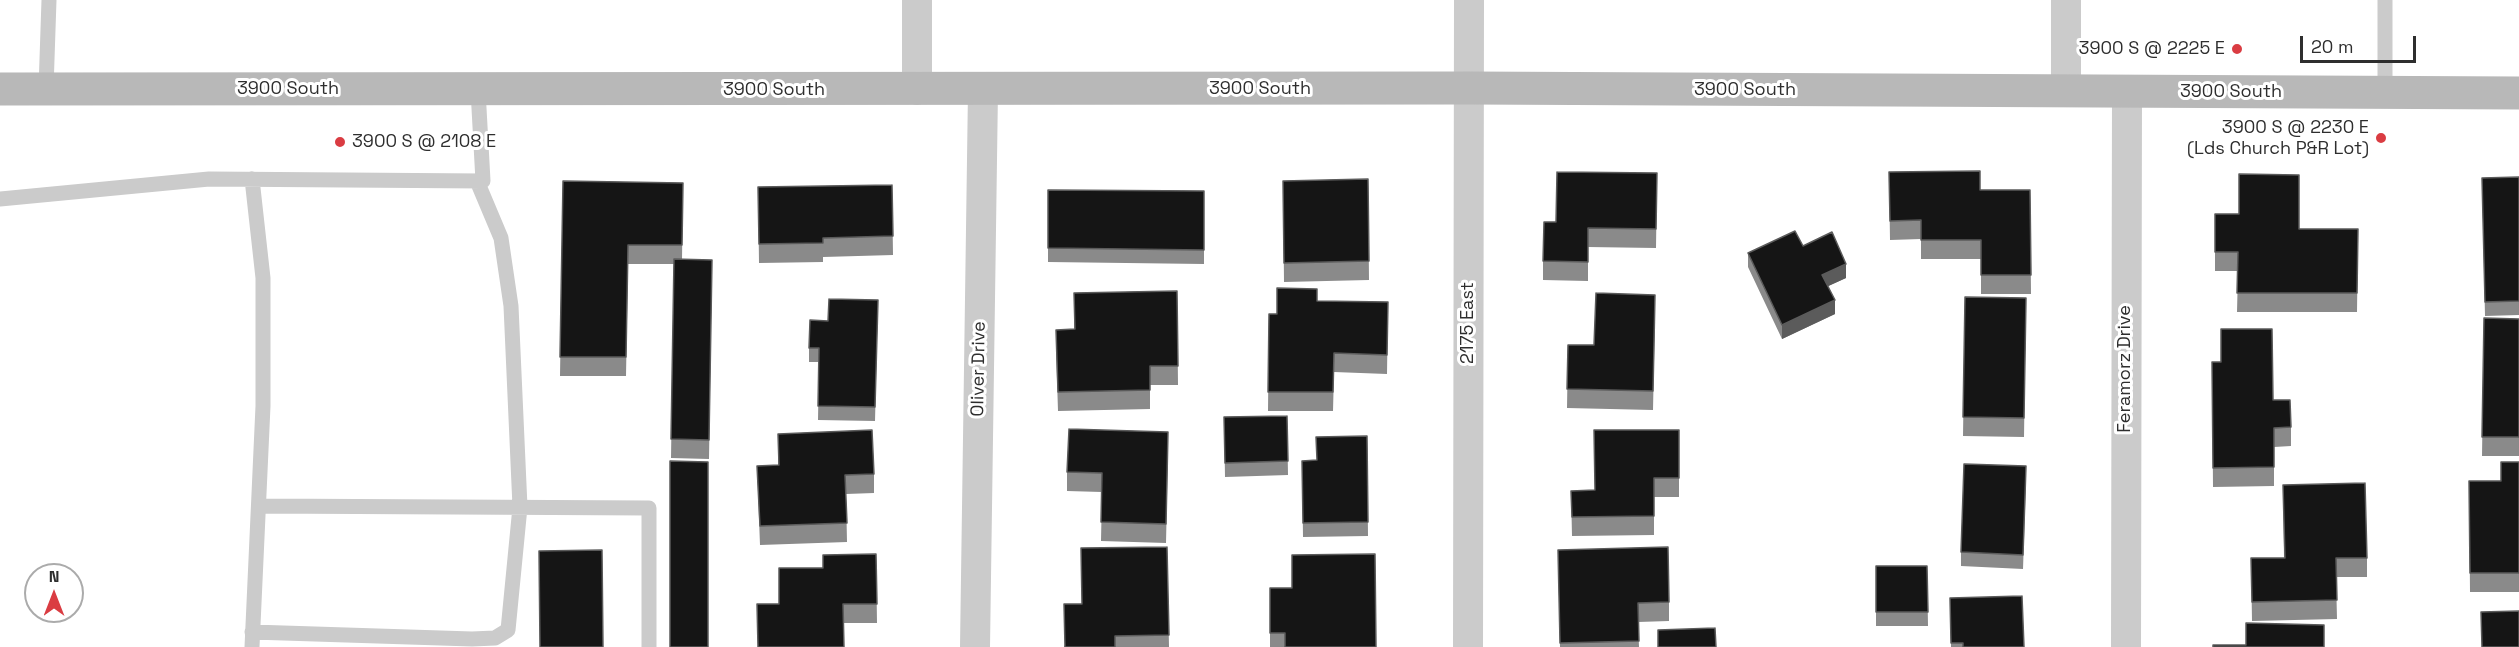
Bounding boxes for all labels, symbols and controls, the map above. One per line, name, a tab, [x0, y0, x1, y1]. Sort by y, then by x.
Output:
scale bar	[2303, 24, 2418, 62]
text: 20 m	[2311, 35, 2354, 58]
place label: 3900 S @ 2225 E	[2079, 38, 2225, 60]
marker: 3900 S @ 2225 E	[2230, 42, 2244, 56]
street label: 3900 South	[237, 78, 339, 100]
street label: 3900 South	[1209, 78, 1311, 100]
street label: 3900 South	[723, 79, 825, 101]
street label: 3900 South	[1694, 79, 1796, 101]
street label: 3900 South	[2180, 81, 2282, 103]
place label: 3900 S @ 2230 E (Lds Church P&R Lot)	[2187, 117, 2369, 160]
place label: 3900 S @ 2108 E	[352, 131, 496, 153]
marker: 3900 S @ 2230 E (Lds Church P&R Lot)	[2374, 131, 2388, 145]
marker: 3900 S @ 2108 E	[333, 135, 347, 149]
street label: 2175 East	[1457, 282, 1479, 364]
street label: Feramorz Drive	[2114, 305, 2136, 433]
street label: Oliver Drive	[967, 321, 991, 417]
north arrow	[24, 563, 84, 623]
text: N	[49, 566, 59, 587]

